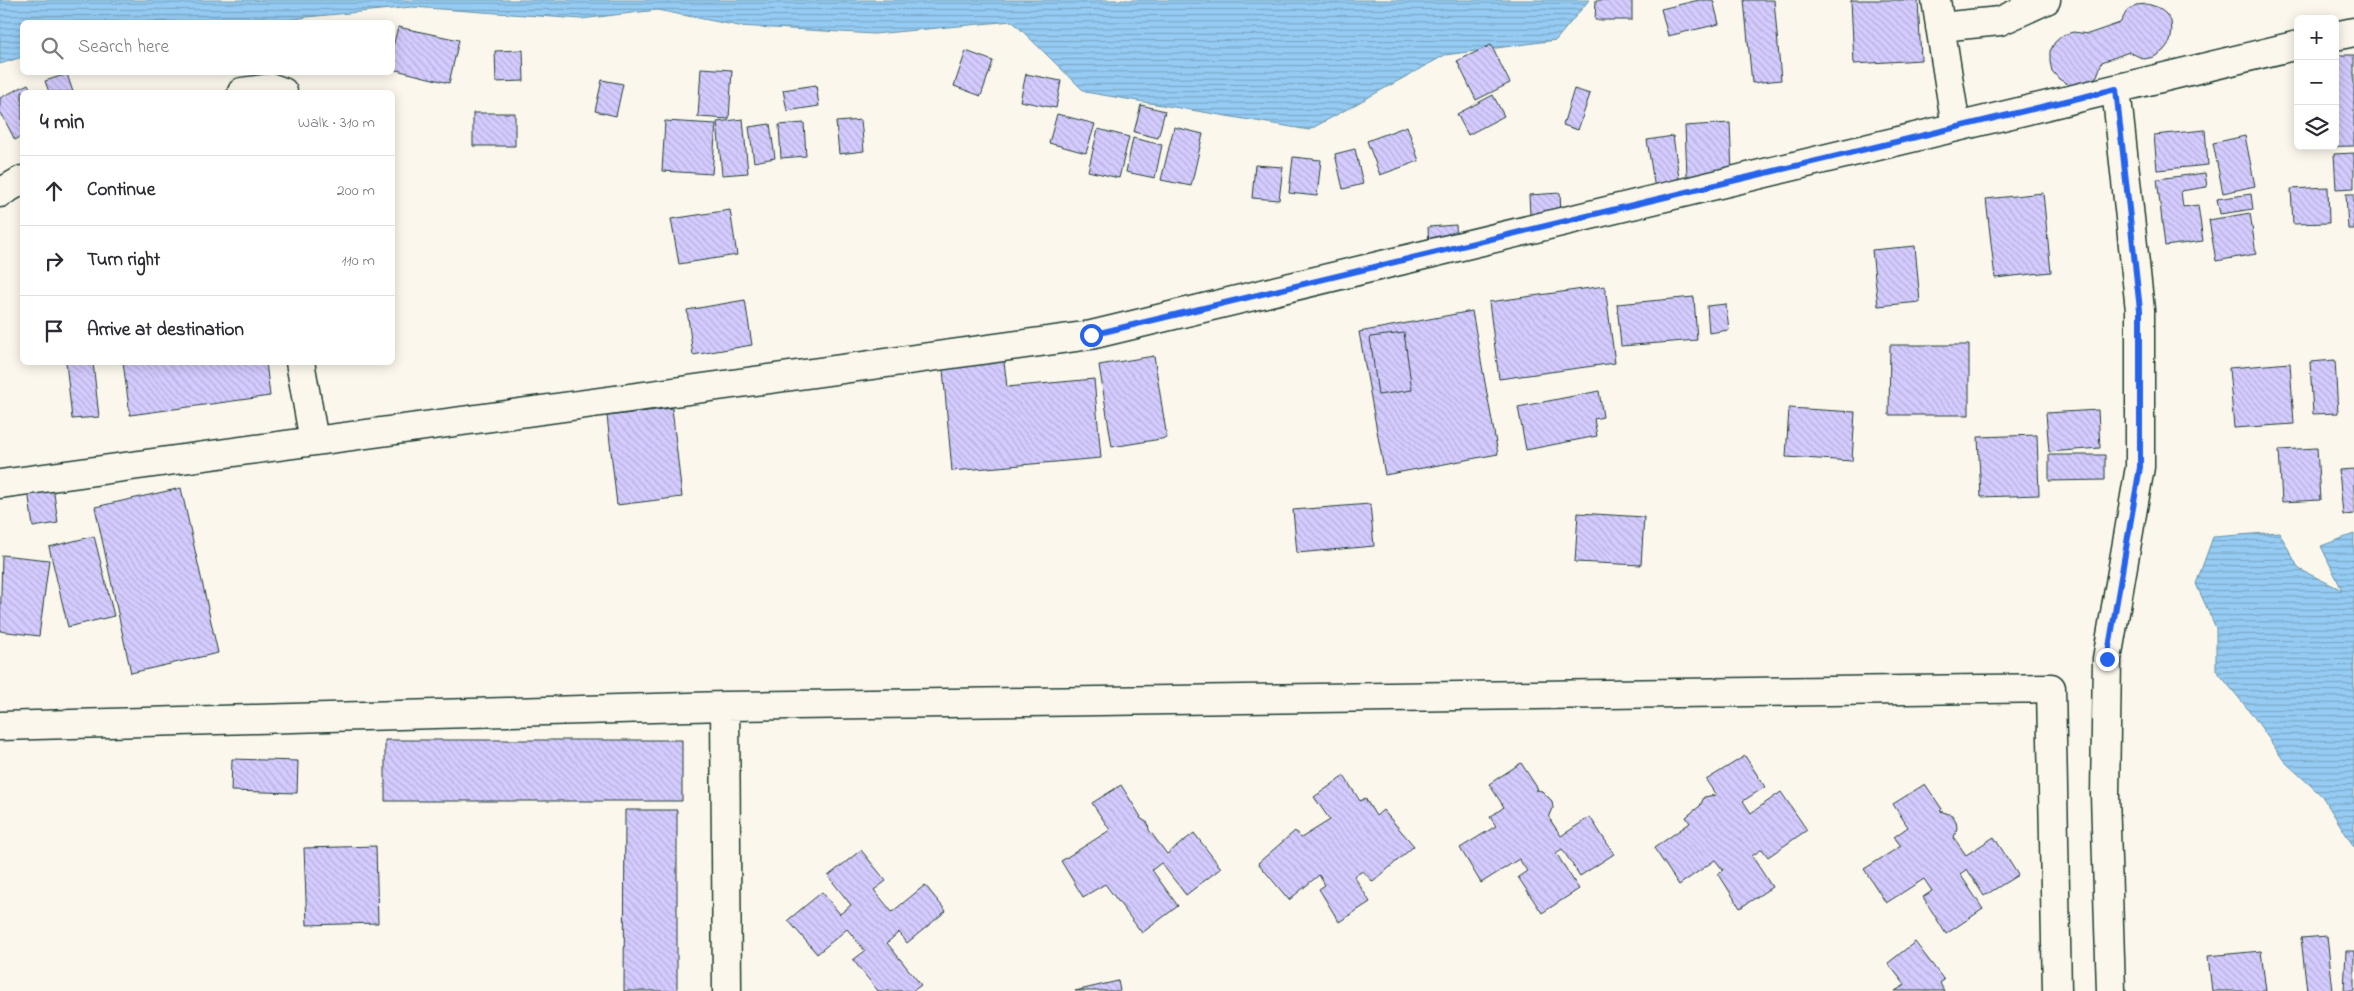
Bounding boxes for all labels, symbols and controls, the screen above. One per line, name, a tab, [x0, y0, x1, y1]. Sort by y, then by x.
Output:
map controls	[2294, 15, 2339, 150]
button: +	[2294, 15, 2339, 60]
search box	[20, 20, 395, 75]
icon: search	[38, 34, 66, 62]
text: Search here	[78, 34, 169, 61]
button: −	[2294, 60, 2339, 105]
button: layers	[2294, 105, 2339, 150]
text: 4 min	[40, 108, 84, 138]
text: Walk · 310 m	[298, 111, 375, 135]
icon: ahead	[40, 177, 68, 205]
text: Continue	[87, 177, 155, 204]
text: 200 m	[337, 179, 375, 203]
icon: right	[40, 247, 68, 275]
text: Turn right	[87, 247, 160, 274]
text: 110 m	[341, 249, 375, 273]
icon: arrive	[40, 317, 68, 345]
text: Arrive at destination	[87, 317, 244, 344]
route start	[1080, 324, 1103, 347]
route end	[2096, 648, 2119, 671]

